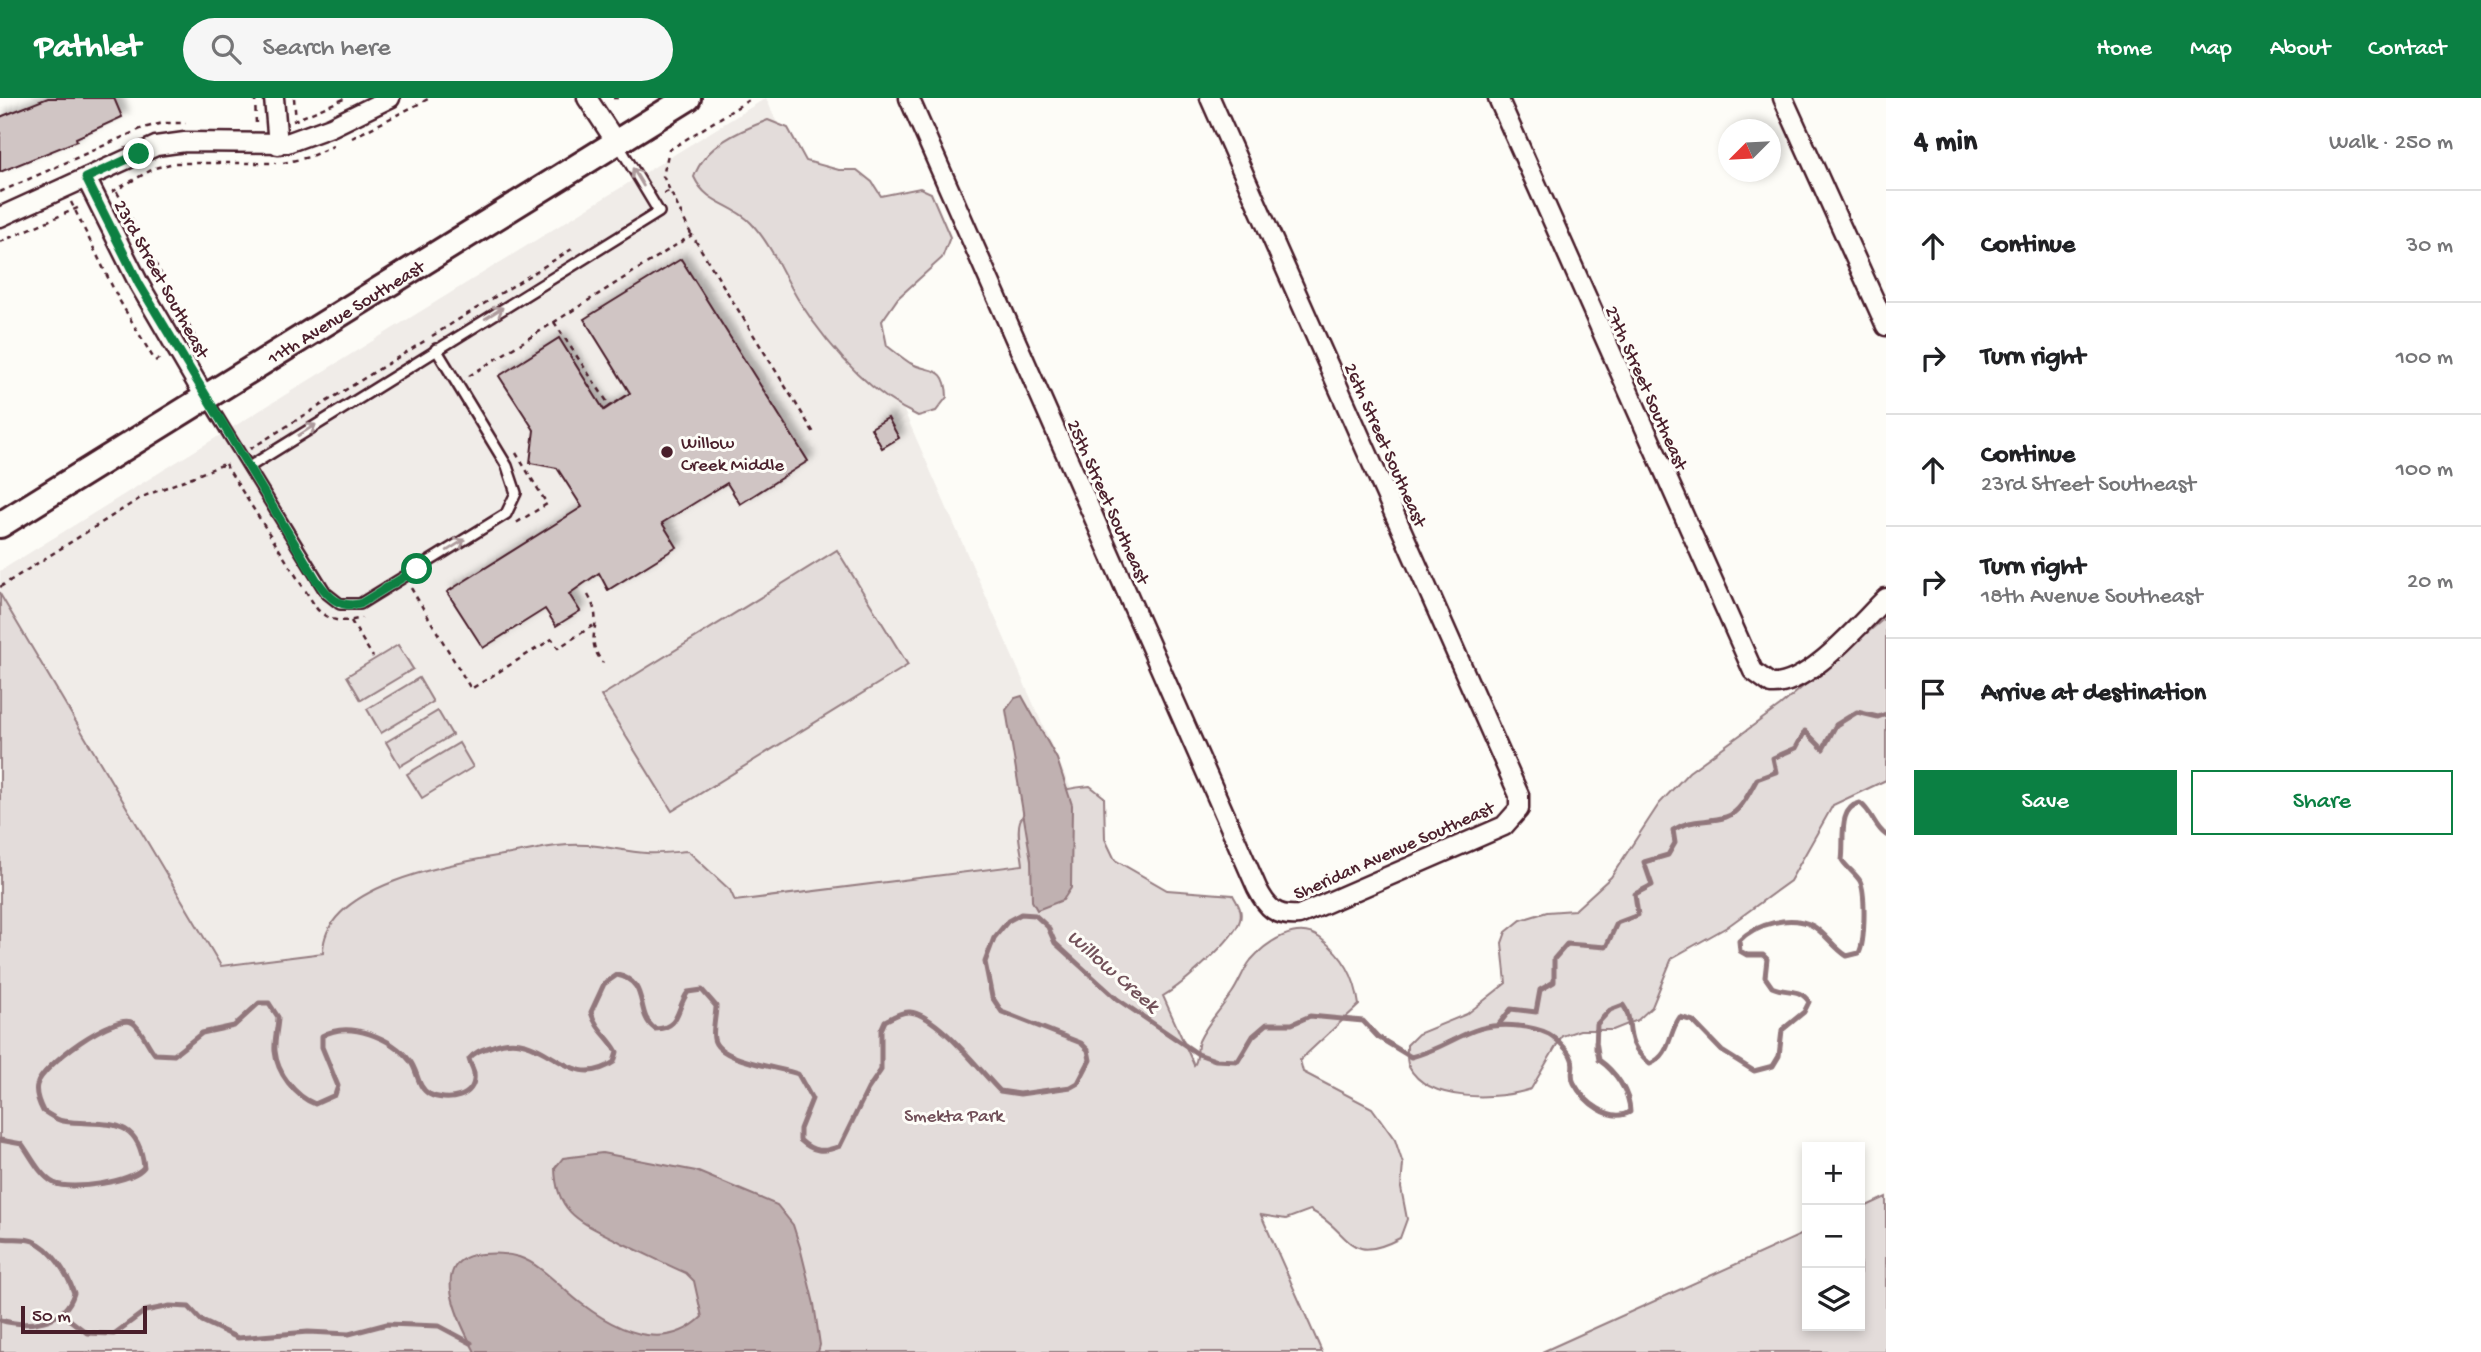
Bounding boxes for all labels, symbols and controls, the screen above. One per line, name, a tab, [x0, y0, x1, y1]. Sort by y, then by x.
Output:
search box	[183, 18, 673, 81]
text: Pathlet	[35, 30, 141, 68]
icon: search	[207, 30, 245, 68]
text: Search here	[263, 34, 391, 65]
text: Home	[2096, 35, 2152, 64]
text: Map	[2190, 35, 2232, 64]
text: About	[2270, 35, 2330, 64]
text: Contact	[2368, 35, 2446, 64]
north arrow	[1718, 119, 1781, 182]
text: 4 min	[1914, 126, 1977, 161]
text: Walk · 250 m	[2329, 130, 2453, 157]
route end	[123, 138, 154, 169]
one-way arrow	[630, 167, 644, 187]
street label: 23rd Street Southeast	[107, 197, 214, 365]
icon: ahead	[1914, 227, 1952, 265]
text: Continue	[1981, 231, 2075, 262]
text: 30 m	[2406, 233, 2453, 260]
street label: 11th Avenue Southeast	[263, 255, 431, 372]
street label: 27th Street Southeast	[1598, 303, 1692, 476]
one-way arrow	[483, 306, 503, 320]
icon: right	[1914, 339, 1952, 377]
text: Turn right	[1981, 343, 2085, 374]
text: 100 m	[2396, 345, 2453, 372]
street label: 26th Street Southeast	[1337, 360, 1431, 533]
street label: 25th Street Southeast	[1060, 417, 1154, 590]
one-way arrow	[296, 423, 316, 437]
place label: Willow Creek Middle	[681, 433, 784, 478]
text: Continue	[1981, 441, 2075, 472]
marker: Willow Creek Middle	[659, 444, 675, 460]
icon: ahead	[1914, 451, 1952, 489]
text: 100 m	[2396, 457, 2453, 484]
text: 23rd Street Southeast	[1981, 472, 2196, 499]
one-way arrow	[446, 537, 466, 551]
route start	[401, 553, 432, 584]
text: Turn right	[1981, 553, 2085, 584]
icon: right	[1914, 563, 1952, 601]
text: 20 m	[2407, 569, 2453, 596]
text: 18th Avenue Southeast	[1981, 584, 2202, 611]
icon: arrive	[1914, 675, 1952, 713]
text: Arrive at destination	[1981, 679, 2206, 710]
button: Save	[1914, 770, 2177, 835]
button: Share	[2191, 770, 2453, 835]
street label: Sheridan Avenue Southeast	[1291, 797, 1500, 907]
water label: Willow Creek	[1061, 926, 1165, 1021]
park label: Smekta Park	[904, 1106, 1005, 1129]
map controls	[1802, 1142, 1865, 1331]
button: +	[1802, 1142, 1865, 1205]
button: −	[1802, 1205, 1865, 1268]
button: layers	[1802, 1268, 1865, 1331]
scale bar	[21, 1303, 147, 1335]
text: 50 m	[32, 1306, 71, 1329]

